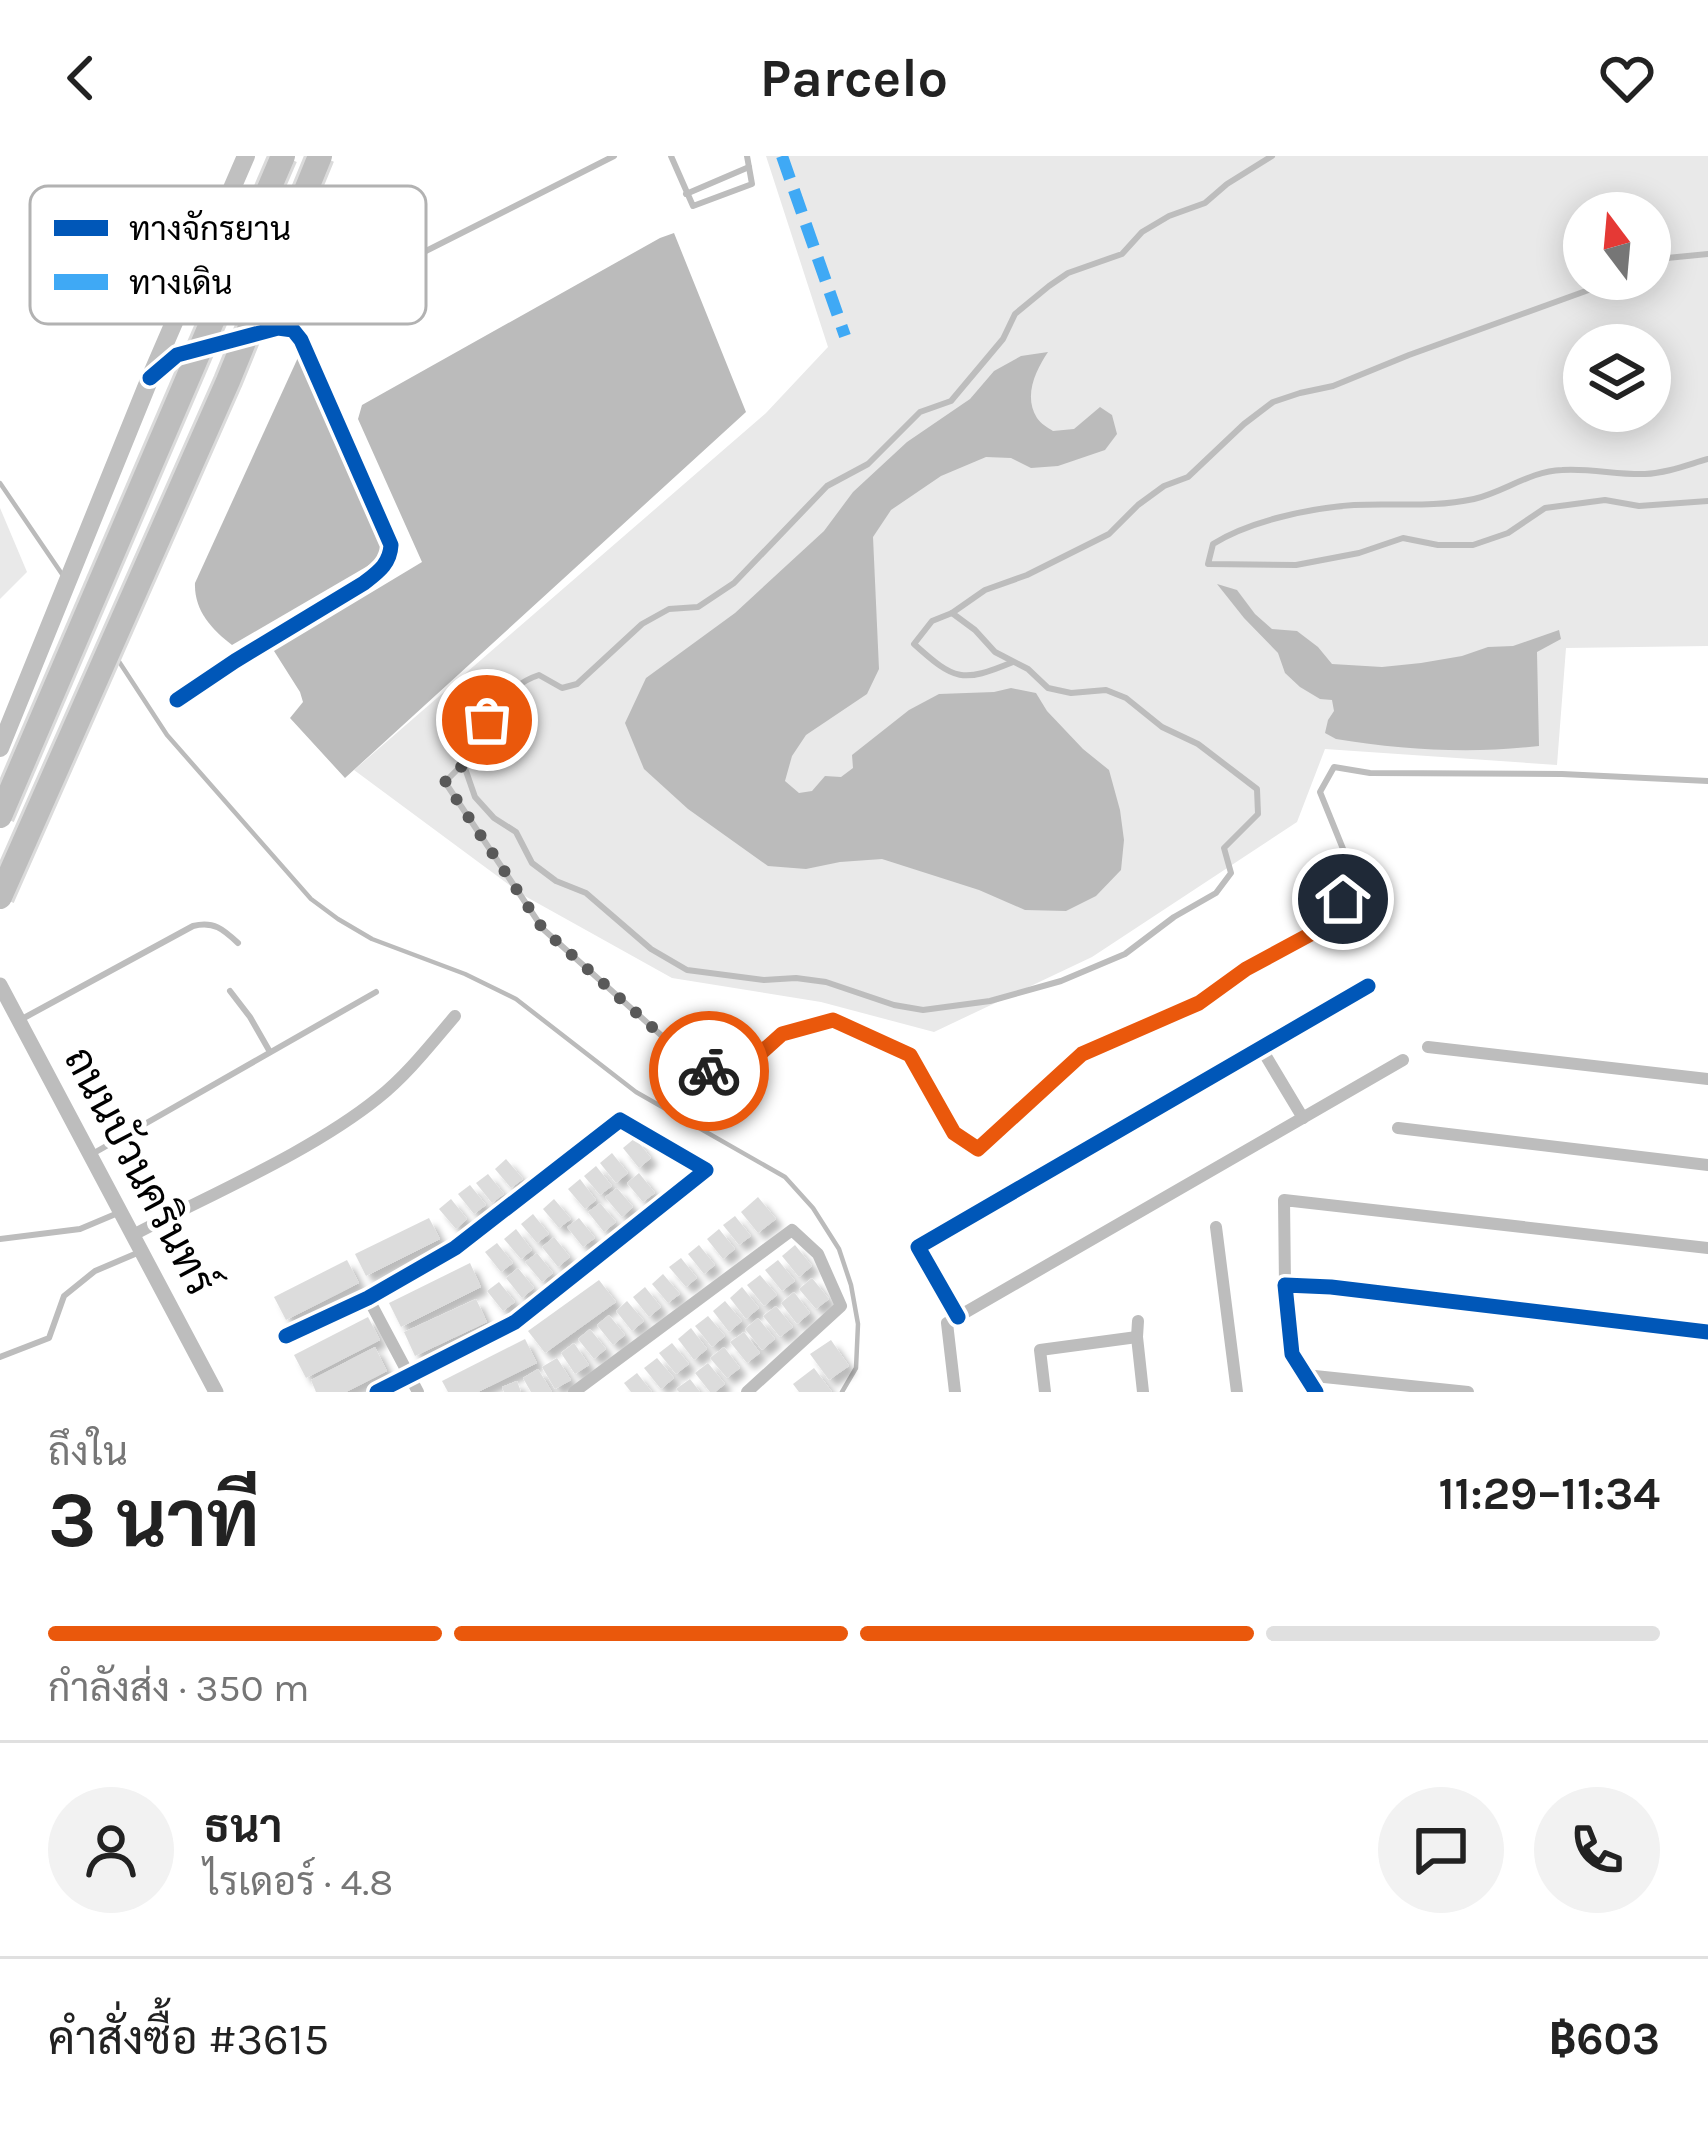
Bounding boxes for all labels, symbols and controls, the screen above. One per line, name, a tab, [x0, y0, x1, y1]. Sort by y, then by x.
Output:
icon: back	[48, 45, 114, 111]
icon: heart	[1594, 45, 1660, 111]
text: Parcelo	[760, 46, 948, 110]
legend	[30, 186, 426, 324]
north arrow	[1563, 192, 1671, 300]
map controls	[1563, 192, 1671, 432]
text: ทางจักรยาน	[129, 210, 291, 248]
text: ทางเดิน	[129, 264, 232, 302]
button: layers	[1563, 324, 1671, 432]
pin	[436, 669, 538, 771]
icon: bag	[454, 687, 520, 753]
pin	[1292, 848, 1394, 950]
icon: home	[1310, 866, 1376, 932]
courier	[649, 1011, 769, 1131]
street label: ถนนบัวนครินทร์	[54, 1038, 228, 1304]
icon: bike	[676, 1038, 742, 1104]
text: ถึงใน	[48, 1429, 128, 1475]
text: 11:29–11:34	[1439, 1468, 1660, 1520]
text: 3 นาที	[48, 1474, 260, 1566]
text: กำลังส่ง · 350 m	[48, 1665, 309, 1711]
button: person	[48, 1787, 174, 1913]
button: chat	[1378, 1787, 1504, 1913]
button: phone	[1534, 1787, 1660, 1913]
text: ธนา	[204, 1801, 282, 1853]
text: ไรเดอร์ · 4.8	[204, 1859, 393, 1905]
text: คำสั่งซื้อ #3615	[48, 2013, 329, 2065]
text: ฿603	[1549, 2013, 1660, 2065]

